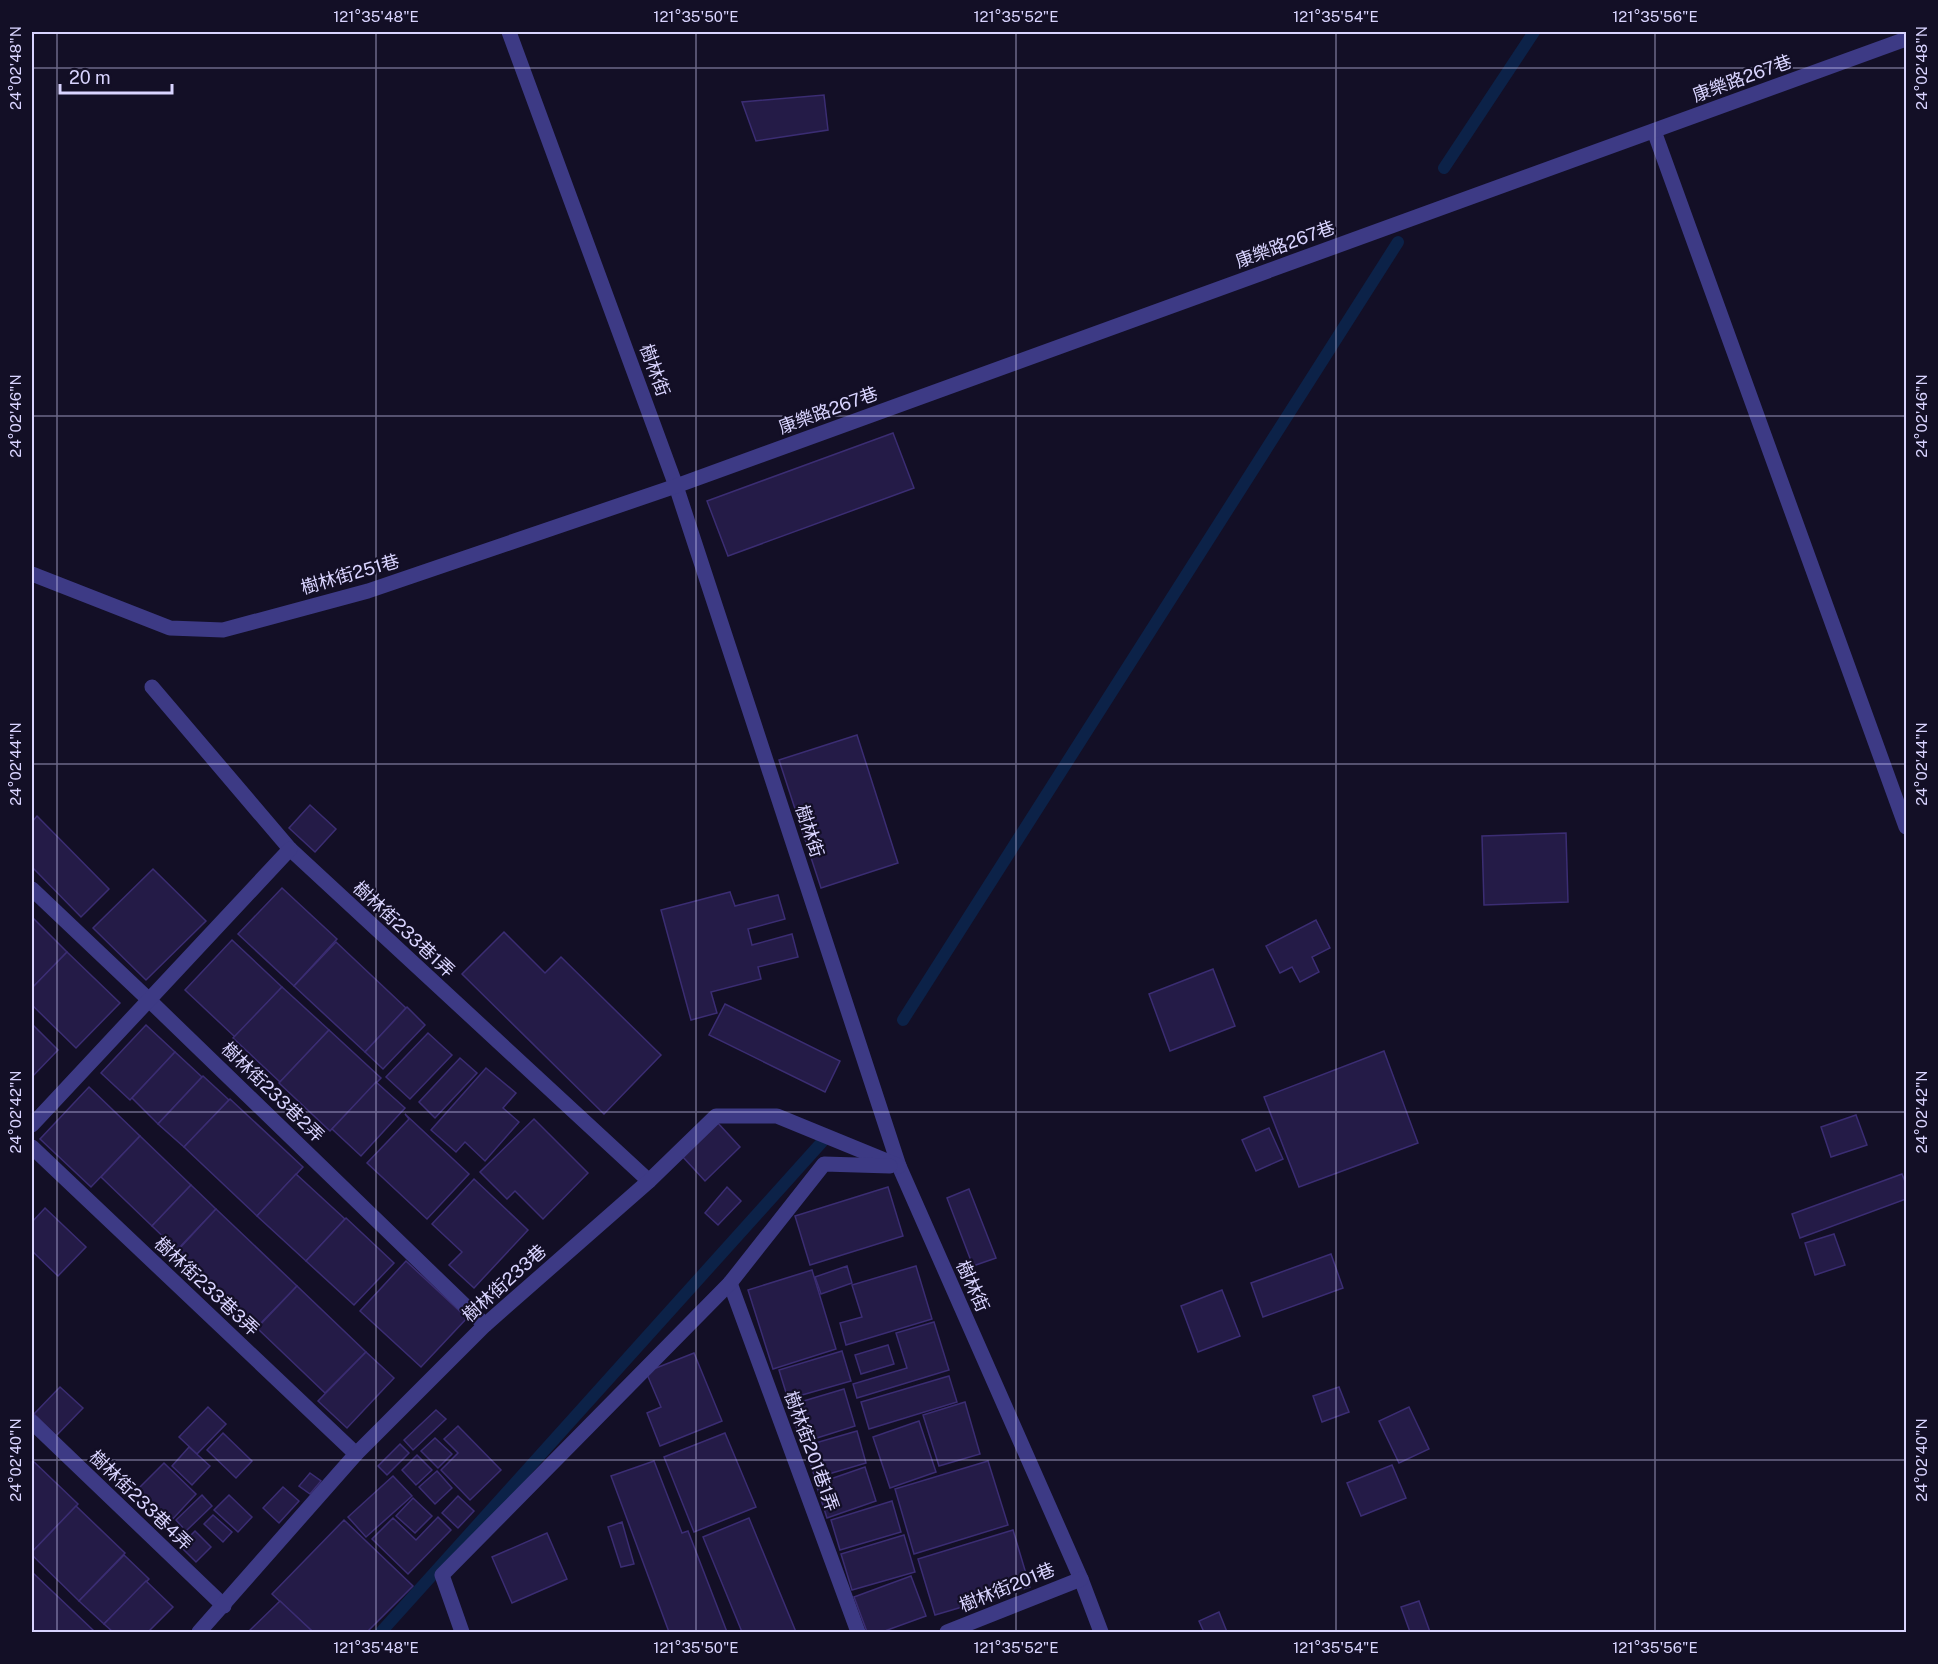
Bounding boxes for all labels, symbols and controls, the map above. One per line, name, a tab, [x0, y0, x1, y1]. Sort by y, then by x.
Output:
text: 121°35'48"E	[333, 8, 419, 25]
text: 121°35'50"E	[653, 8, 739, 25]
text: 121°35'52"E	[973, 8, 1059, 25]
text: 121°35'54"E	[1293, 8, 1379, 25]
text: 121°35'56"E	[1612, 8, 1698, 25]
text: 24°02'48"N	[7, 26, 24, 110]
text: 24°02'48"N	[1913, 26, 1930, 110]
street label: 康樂路267巷	[1689, 50, 1795, 106]
scale bar	[60, 57, 172, 95]
text: 20 m	[69, 67, 111, 88]
street label: 康樂路267巷	[1232, 216, 1338, 272]
street label: 樹林街	[636, 341, 674, 399]
text: 24°02'46"N	[7, 374, 24, 458]
text: 24°02'46"N	[1913, 374, 1930, 458]
street label: 康樂路267巷	[775, 382, 881, 438]
street label: 樹林街251巷	[298, 550, 402, 598]
text: 24°02'44"N	[7, 722, 24, 806]
text: 24°02'44"N	[1913, 722, 1930, 806]
street label: 樹林街	[792, 802, 828, 860]
street label: 樹林街233巷1弄	[349, 877, 459, 981]
street label: 樹林街233巷2弄	[217, 1038, 329, 1146]
text: 24°02'42"N	[7, 1070, 24, 1154]
text: 24°02'42"N	[1913, 1070, 1930, 1154]
street label: 樹林街233巷3弄	[151, 1232, 263, 1340]
street label: 樹林街233巷	[458, 1240, 550, 1326]
street label: 樹林街	[952, 1257, 994, 1315]
street label: 樹林街201巷1弄	[781, 1388, 843, 1514]
text: 24°02'40"N	[7, 1418, 24, 1502]
text: 24°02'40"N	[1913, 1418, 1930, 1502]
street label: 樹林街233巷4弄	[85, 1446, 197, 1554]
street label: 樹林街201巷	[956, 1558, 1058, 1616]
text: 121°35'48"E	[333, 1639, 419, 1656]
text: 121°35'50"E	[653, 1639, 739, 1656]
text: 121°35'52"E	[973, 1639, 1059, 1656]
text: 121°35'54"E	[1293, 1639, 1379, 1656]
text: 121°35'56"E	[1612, 1639, 1698, 1656]

